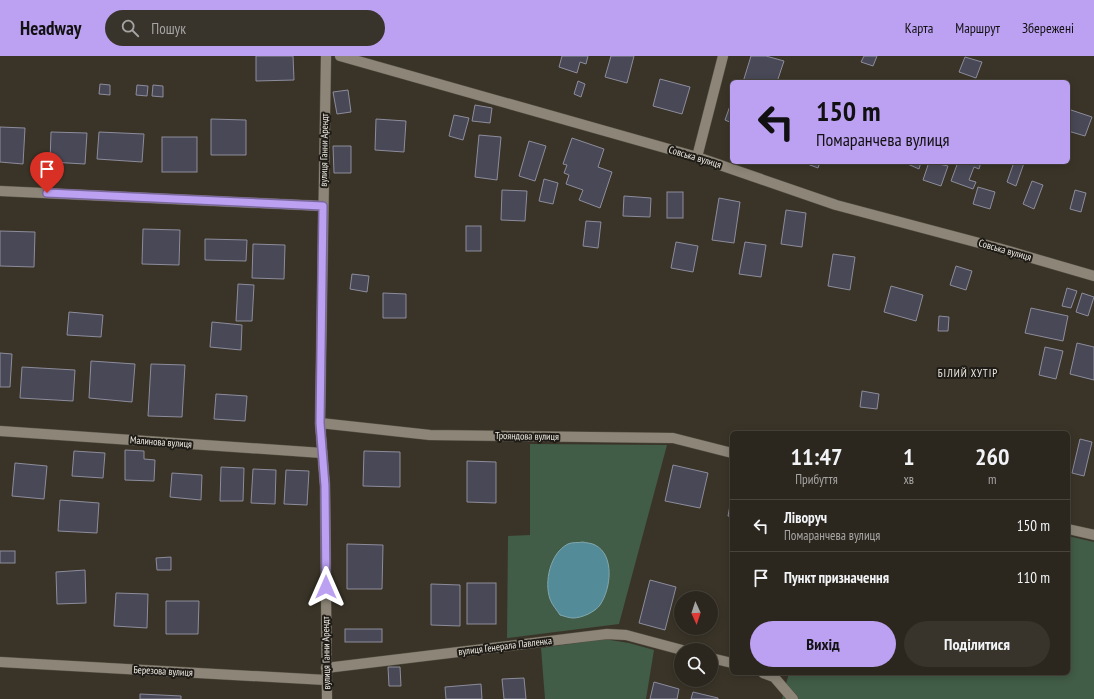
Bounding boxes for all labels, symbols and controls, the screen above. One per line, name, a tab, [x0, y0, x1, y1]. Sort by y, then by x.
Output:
search box	[105, 10, 385, 46]
text: Headway	[20, 16, 81, 40]
icon: search	[119, 17, 141, 39]
text: Пошук	[151, 19, 186, 38]
text: Карта	[905, 19, 933, 37]
text: Маршрут	[955, 19, 1000, 37]
text: Збережені	[1022, 19, 1074, 37]
text: 150 m	[816, 92, 880, 129]
icon: left	[750, 96, 802, 148]
street label: вулиця Ганни Арендт	[317, 112, 331, 187]
text: Помаранчева вулиця	[816, 128, 949, 151]
street label: Совська вулиця	[667, 143, 723, 171]
pin	[30, 152, 64, 193]
icon: arrive	[36, 158, 58, 180]
street label: Совська вулиця	[977, 236, 1033, 264]
district label: БІЛИЙ ХУТІР	[938, 366, 998, 380]
street label: Трояндова вулиця	[495, 429, 559, 443]
street label: Малинова вулиця	[130, 433, 193, 451]
text: 11:47	[791, 441, 842, 472]
text: 1	[903, 441, 914, 472]
text: 260	[975, 441, 1009, 472]
text: Прибуття	[795, 471, 838, 488]
text: хв	[903, 471, 914, 488]
text: m	[988, 471, 996, 488]
text: Ліворуч	[784, 508, 827, 527]
icon: left	[750, 515, 772, 537]
text: 150 m	[1017, 516, 1050, 535]
text: Помаранчева вулиця	[784, 527, 880, 544]
position arrow	[305, 566, 347, 608]
icon: arrive	[750, 567, 772, 589]
text: Пункт призначення	[784, 568, 889, 587]
text: 110 m	[1017, 568, 1050, 587]
north arrow	[674, 591, 718, 635]
map controls	[674, 591, 718, 687]
street label: вулиця Ганни Арендт	[319, 615, 333, 690]
button: Вихід	[750, 621, 896, 667]
button: Поділитися	[904, 621, 1050, 667]
street label: вулиця Генерала Павленка	[458, 634, 552, 658]
button: search	[674, 643, 718, 687]
street label: Березова вулиця	[133, 663, 193, 679]

